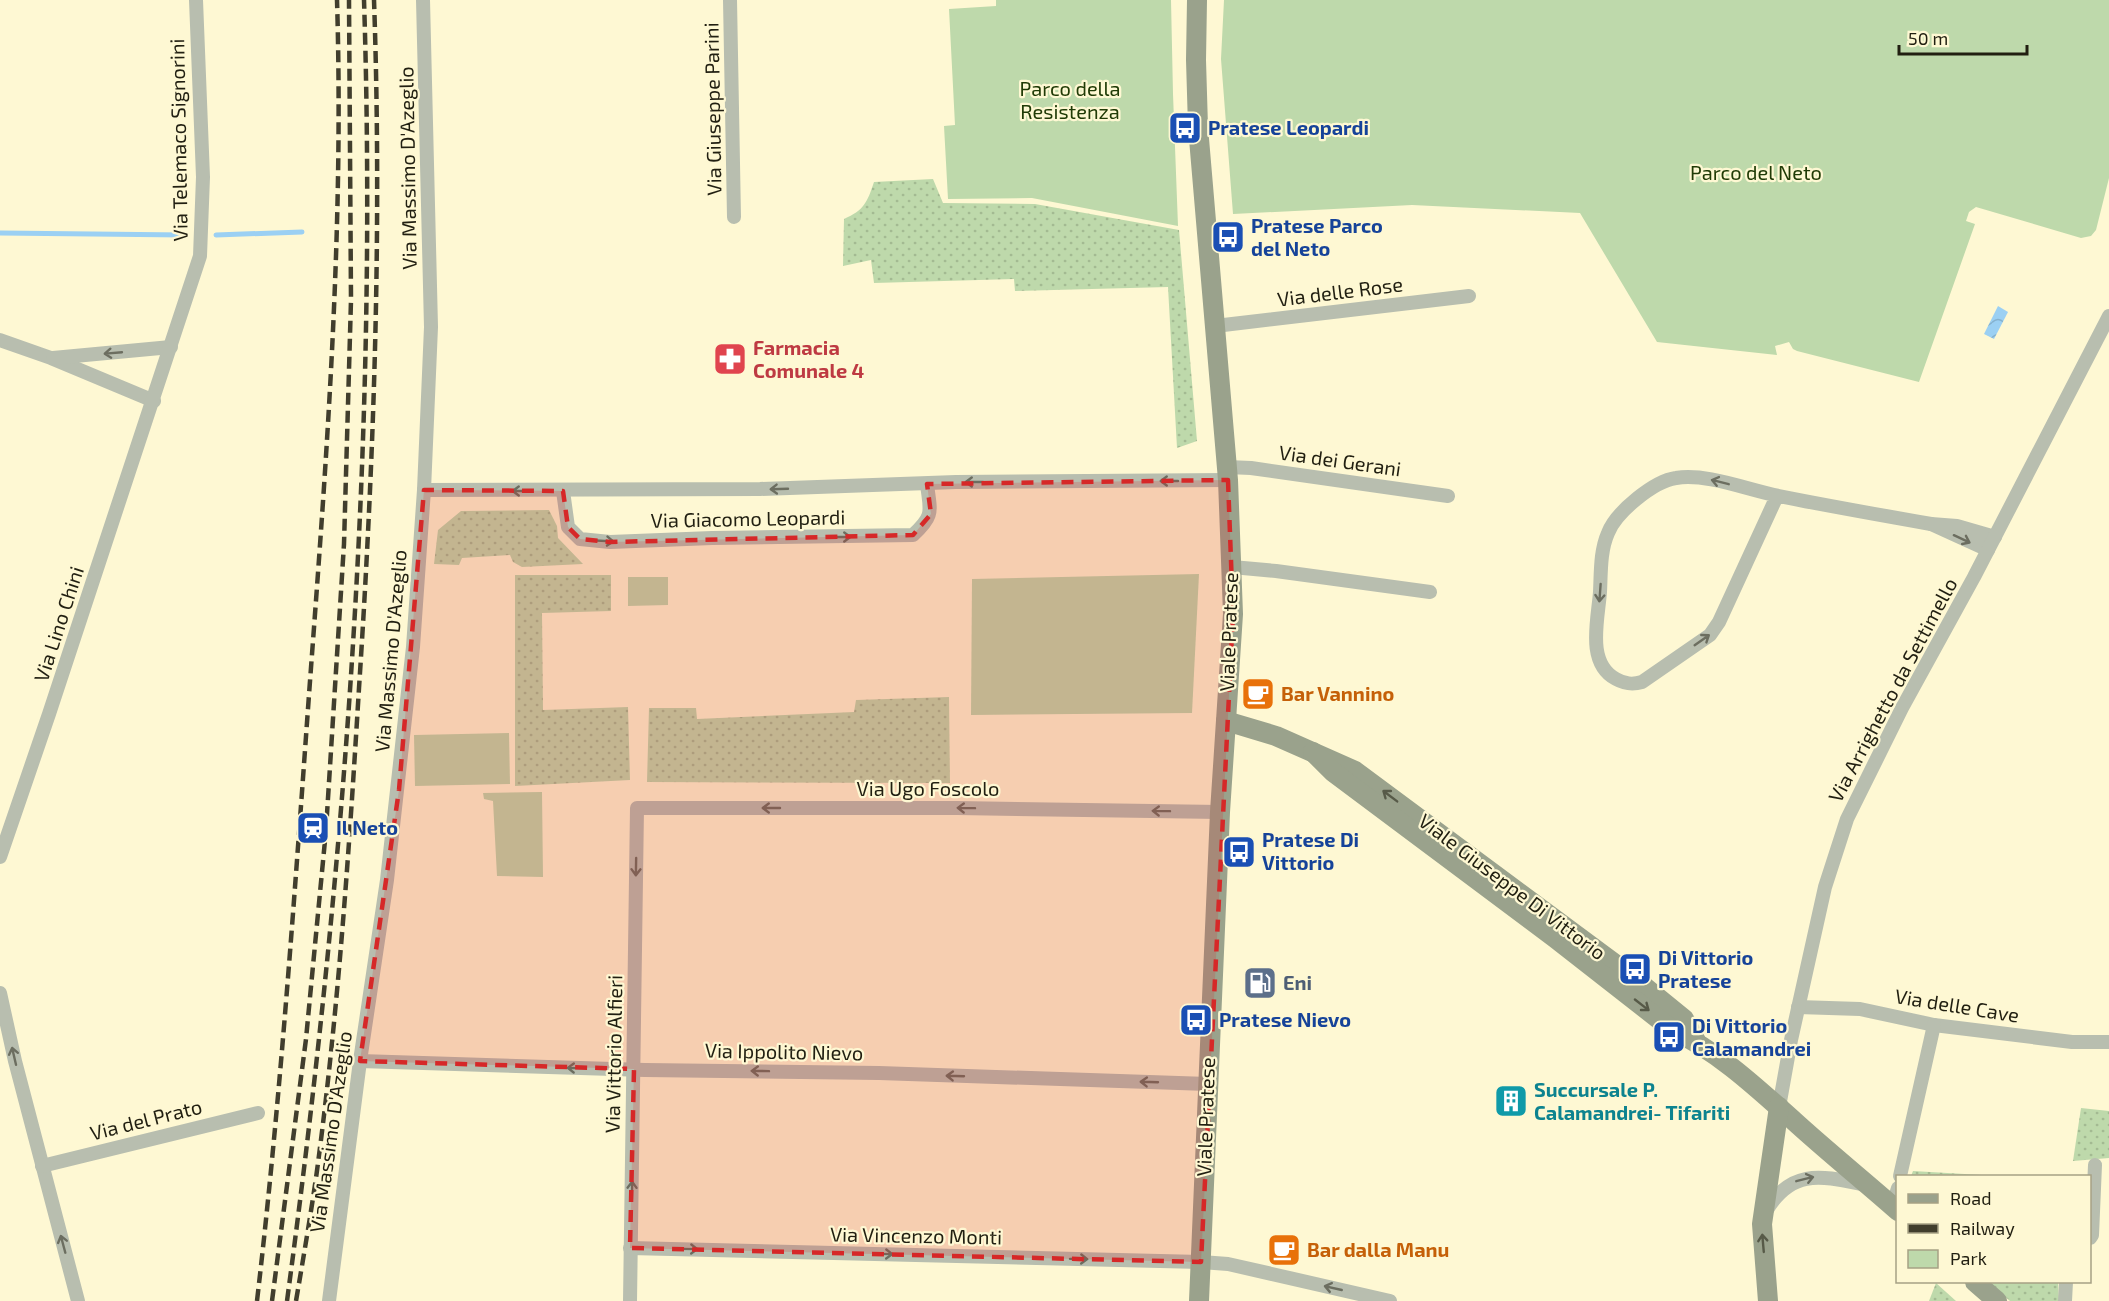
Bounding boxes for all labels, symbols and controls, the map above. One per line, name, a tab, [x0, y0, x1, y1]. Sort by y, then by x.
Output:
scale bar	[1899, 18, 2026, 56]
street label: Via Giuseppe Parini	[698, 22, 726, 196]
text: 50 m	[1908, 27, 1948, 49]
street label: Via Telemaco Signorini	[164, 38, 192, 242]
street label: Via Massimo D'Azeglio	[393, 66, 421, 270]
park label: Parco della Resistenza	[1020, 76, 1120, 123]
bus stop icon: Pratese Leopardi	[1167, 110, 1203, 146]
place label: Pratese Leopardi	[1208, 115, 1369, 139]
park label: Parco del Neto	[1690, 160, 1822, 184]
place label: Pratese Parco del Neto	[1251, 213, 1383, 260]
bus stop icon: Pratese Parco del Neto	[1210, 219, 1246, 255]
street label: Via delle Rose	[1276, 271, 1404, 311]
place label: Farmacia Comunale 4	[753, 335, 865, 382]
pharmacy icon: Farmacia Comunale 4	[712, 341, 748, 377]
one-way arrow	[103, 348, 123, 359]
street label: Via dei Gerani	[1278, 440, 1403, 480]
one-way arrow	[1160, 475, 1180, 487]
one-way arrow	[965, 476, 985, 488]
one-way arrow	[1711, 476, 1730, 488]
one-way arrow	[770, 483, 790, 494]
one-way arrow	[512, 485, 532, 497]
street label: Via Giacomo Leopardi	[651, 504, 845, 532]
one-way arrow	[832, 531, 852, 542]
one-way arrow	[1953, 533, 1971, 545]
one-way arrow	[595, 536, 615, 547]
street label: Via Massimo D'Azeglio	[369, 549, 411, 753]
street label: Via Lino Chini	[28, 563, 88, 684]
street label: Viale Pratese	[1214, 572, 1242, 692]
street label: Via Arrighetto da Settimello	[1823, 573, 1962, 806]
one-way arrow	[1594, 582, 1605, 602]
one-way arrow	[1694, 634, 1710, 646]
cafe icon: Bar Vannino	[1240, 676, 1276, 712]
place label: Bar Vannino	[1281, 681, 1394, 705]
street label: Via Ugo Foscolo	[857, 776, 999, 800]
one-way arrow	[1382, 789, 1398, 802]
one-way arrow	[762, 802, 782, 814]
one-way arrow	[957, 802, 977, 814]
one-way arrow	[1152, 805, 1172, 817]
street label: Viale Giuseppe Di Vittorio	[1414, 808, 1611, 964]
station icon: Il Neto	[295, 810, 331, 846]
place label: Il Neto	[336, 815, 398, 839]
place label: Pratese Di Vittorio	[1262, 827, 1359, 874]
bus stop icon: Pratese Di Vittorio	[1221, 834, 1257, 870]
one-way arrow	[630, 856, 642, 876]
place label: Di Vittorio Pratese	[1658, 945, 1753, 992]
bus stop icon: Di Vittorio Pratese	[1617, 951, 1653, 987]
fuel station icon: Eni	[1242, 965, 1278, 1001]
place label: Eni	[1283, 970, 1312, 994]
street label: Via Vittorio Alfieri	[600, 975, 626, 1133]
street label: Via delle Cave	[1893, 983, 2021, 1027]
one-way arrow	[1634, 999, 1650, 1012]
bus stop icon: Pratese Nievo	[1178, 1002, 1214, 1038]
place label: Pratese Nievo	[1219, 1007, 1351, 1031]
place label: Di Vittorio Calamandrei	[1692, 1013, 1811, 1060]
bus stop icon: Di Vittorio Calamandrei	[1651, 1019, 1687, 1055]
street label: Via Massimo D'Azeglio	[304, 1030, 356, 1234]
street label: Via Ippolito Nievo	[705, 1038, 863, 1064]
one-way arrow	[8, 1046, 19, 1066]
street label: Viale Pratese	[1191, 1057, 1219, 1177]
one-way arrow	[566, 1062, 586, 1073]
one-way arrow	[750, 1066, 770, 1077]
one-way arrow	[945, 1070, 965, 1082]
one-way arrow	[1140, 1076, 1160, 1088]
place label: Succursale P. Calamandrei- Tifariti	[1534, 1077, 1730, 1124]
building icon: Succursale P. Calamandrei- Tifariti	[1493, 1083, 1529, 1119]
street label: Via del Prato	[87, 1094, 204, 1145]
one-way arrow	[1795, 1173, 1814, 1185]
legend	[1896, 1175, 2091, 1283]
one-way arrow	[626, 1180, 637, 1200]
text: Road	[1950, 1187, 1991, 1209]
text: Railway	[1950, 1217, 2015, 1239]
street label: Via Vincenzo Monti	[830, 1222, 1002, 1248]
cafe icon: Bar dalla Manu	[1266, 1232, 1302, 1268]
one-way arrow	[1757, 1233, 1768, 1253]
one-way arrow	[57, 1235, 68, 1254]
place label: Bar dalla Manu	[1307, 1237, 1449, 1261]
one-way arrow	[678, 1244, 698, 1255]
text: Park	[1950, 1247, 1987, 1269]
one-way arrow	[873, 1249, 893, 1260]
one-way arrow	[1068, 1254, 1088, 1265]
one-way arrow	[1324, 1282, 1343, 1293]

